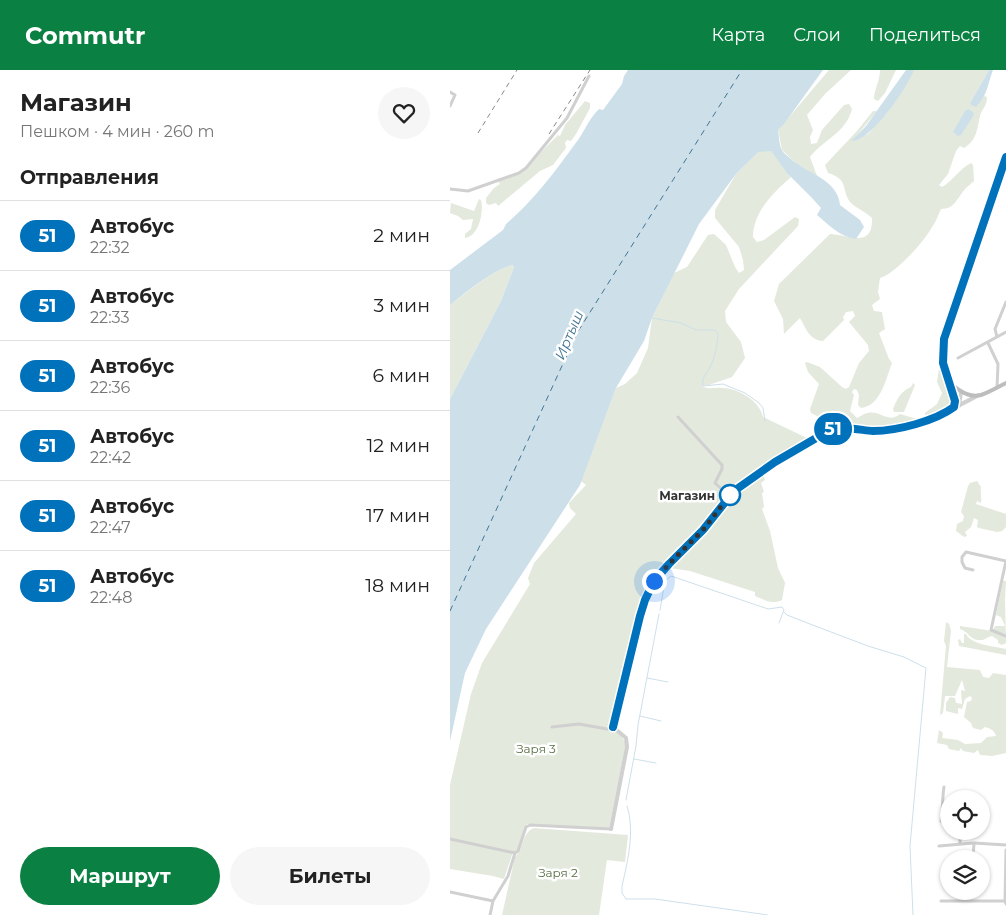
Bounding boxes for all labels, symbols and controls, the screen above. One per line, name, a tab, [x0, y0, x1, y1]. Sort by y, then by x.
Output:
text: Commutr	[25, 21, 145, 50]
text: Карта	[711, 24, 765, 46]
text: Слои	[793, 24, 841, 46]
text: Поделиться	[869, 24, 981, 46]
button: heart	[378, 87, 430, 139]
text: Магазин	[20, 88, 132, 117]
text: Пешком · 4 мин · 260 m	[20, 122, 214, 141]
text: Отправления	[20, 166, 159, 189]
text: Автобус	[90, 215, 174, 238]
text: 2 мин	[373, 224, 430, 247]
text: 51	[39, 225, 56, 247]
text: 22:32	[90, 238, 130, 257]
text: Автобус	[90, 285, 174, 308]
text: 3 мин	[373, 294, 430, 317]
text: 51	[39, 295, 56, 317]
text: 22:33	[90, 308, 130, 327]
water label: Иртыш	[551, 308, 587, 362]
text: Автобус	[90, 355, 174, 378]
text: 6 мин	[373, 364, 430, 387]
text: 51	[39, 365, 56, 387]
text: 22:36	[90, 378, 130, 397]
line badge: 51	[810, 413, 856, 445]
text: 51	[824, 418, 842, 440]
text: Автобус	[90, 425, 174, 448]
text: 12 мин	[366, 434, 430, 457]
text: 51	[39, 435, 56, 457]
text: 22:42	[90, 448, 131, 467]
marker: Магазин	[719, 484, 741, 506]
place label: Магазин	[659, 488, 715, 503]
text: Автобус	[90, 495, 174, 518]
text: 17 мин	[366, 504, 430, 527]
text: 51	[39, 505, 56, 527]
text: 22:47	[90, 518, 131, 537]
text: Автобус	[90, 565, 174, 588]
your location	[642, 569, 667, 594]
text: 18 мин	[365, 574, 430, 597]
text: 51	[39, 575, 56, 597]
text: 22:48	[90, 588, 133, 607]
park label: Заря 3	[516, 741, 556, 756]
map controls	[940, 790, 990, 900]
button: locate	[940, 790, 990, 840]
button: Маршрут	[20, 847, 220, 905]
button: Билеты	[230, 847, 430, 905]
button: layers	[940, 850, 990, 900]
park label: Заря 2	[538, 865, 578, 880]

